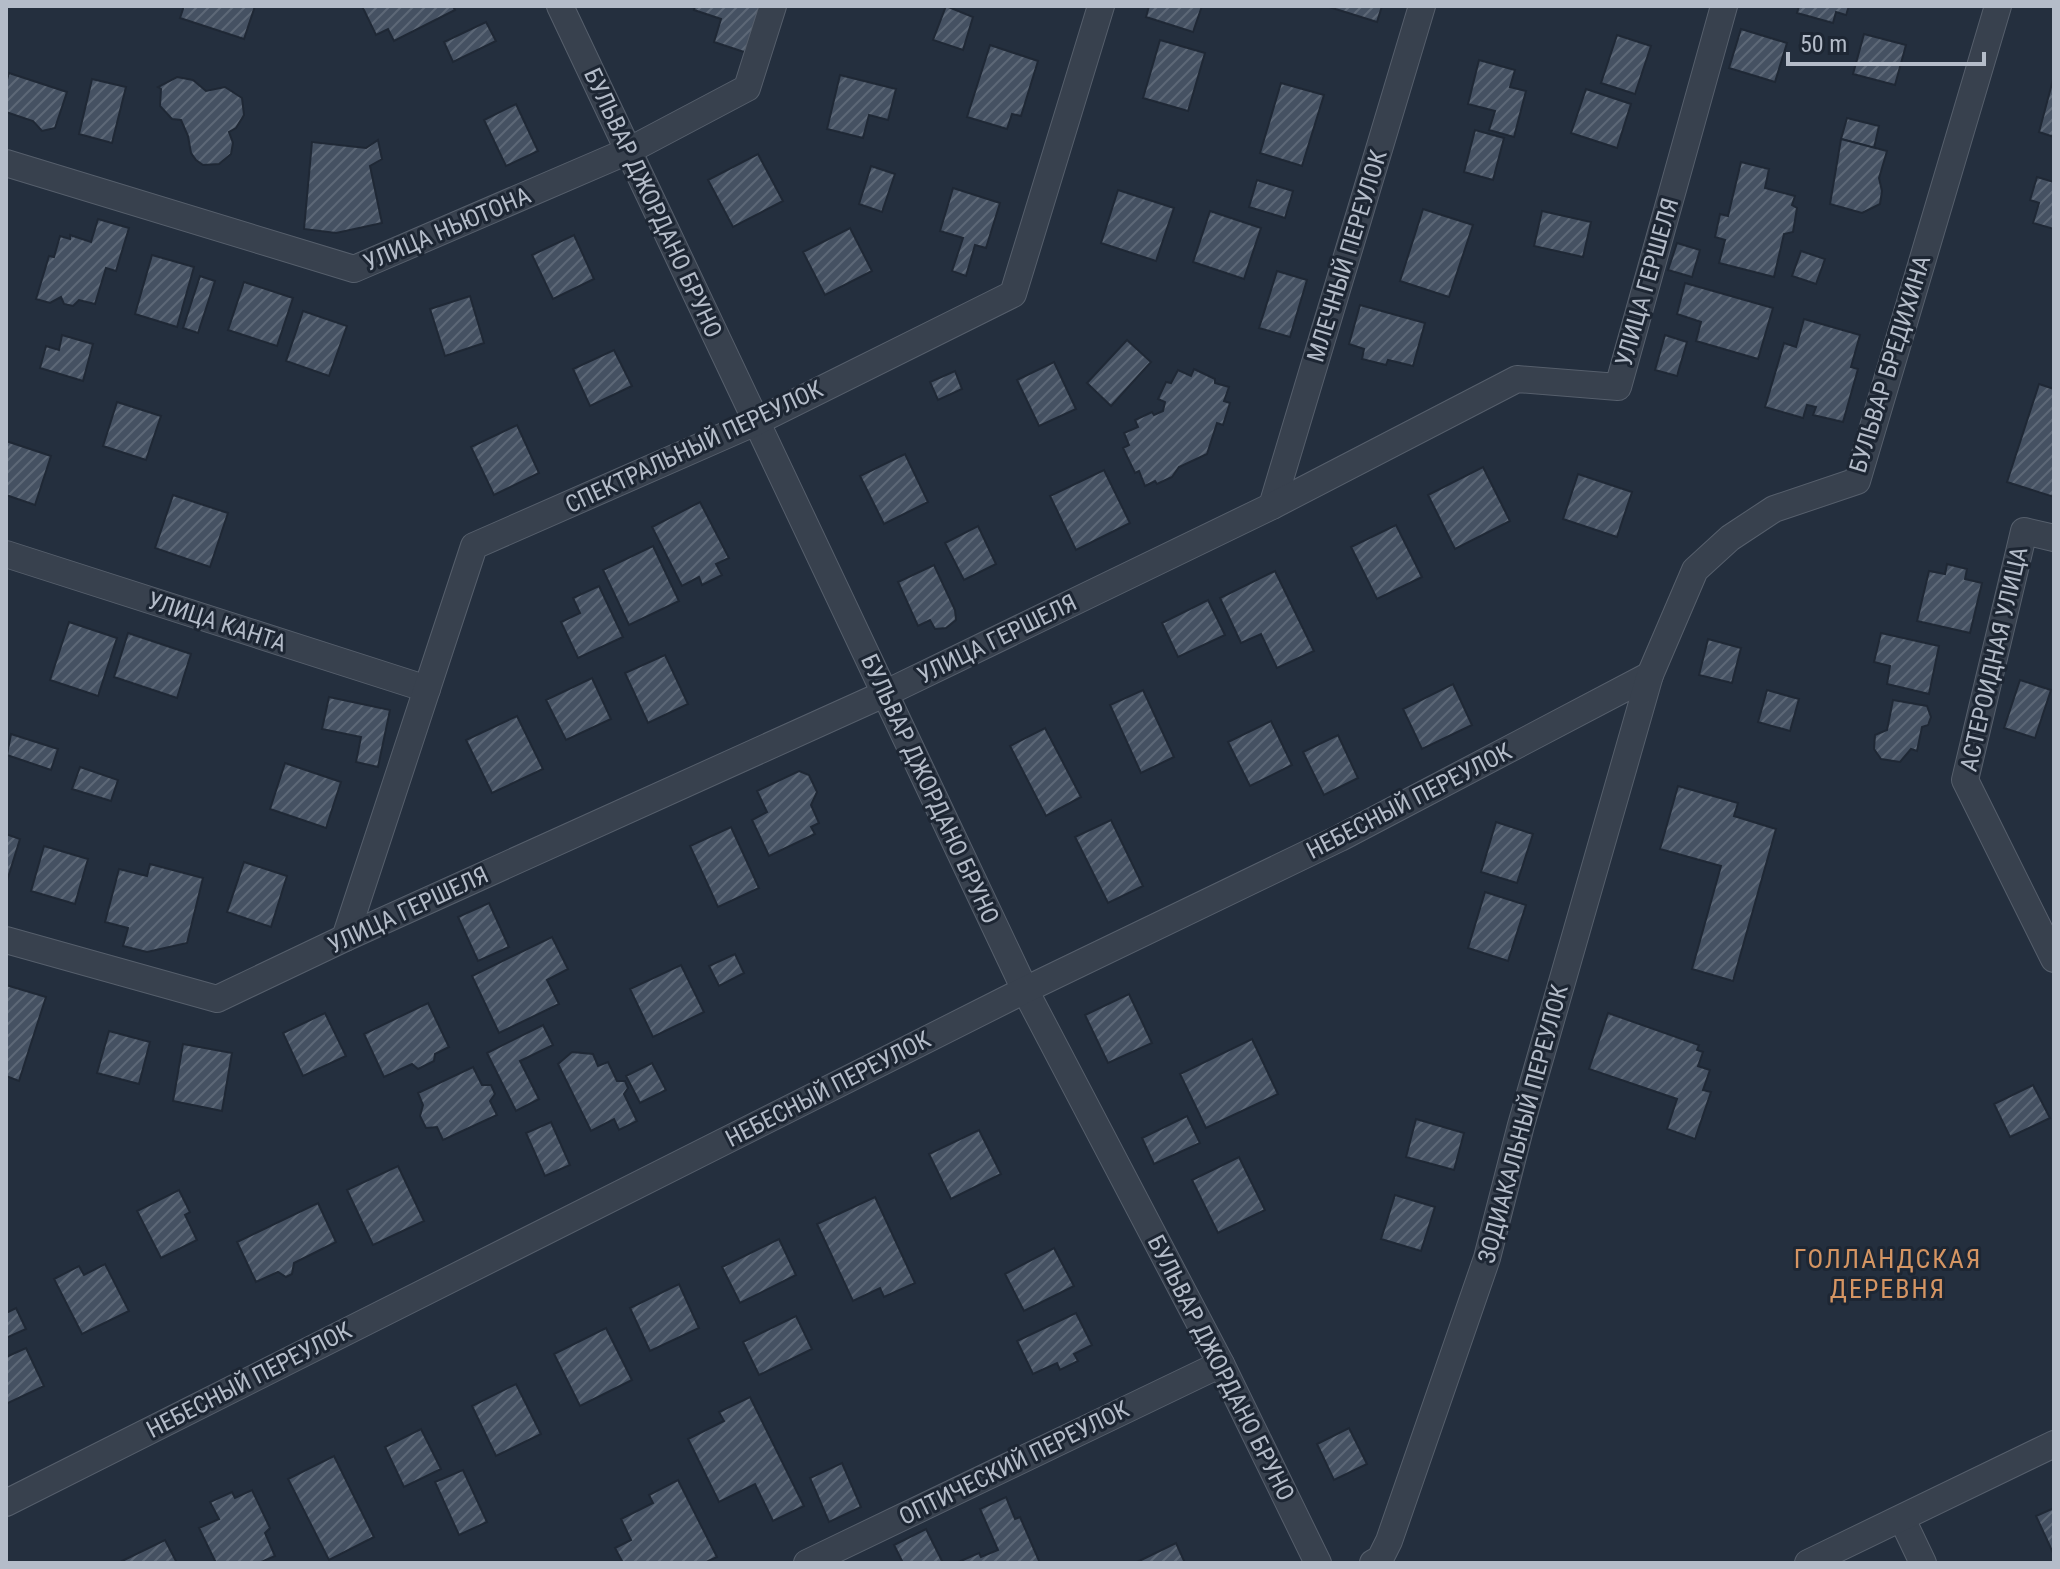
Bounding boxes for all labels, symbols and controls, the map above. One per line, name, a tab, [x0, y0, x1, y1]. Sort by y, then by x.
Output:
scale bar	[1788, 16, 1984, 66]
text: 50 m	[1800, 30, 1847, 58]
street label: БУЛЬВАР ДЖОРДАНО БРУНО	[578, 64, 728, 342]
street label: МЛЕЧНЫЙ ПЕРЕУЛОК	[1301, 146, 1393, 365]
street label: УЛИЦА НЬЮТОНА	[359, 181, 535, 277]
street label: УЛИЦА ГЕРШЕЛЯ	[1610, 195, 1684, 369]
street label: БУЛЬВАР БРЕДИХИНА	[1844, 252, 1936, 476]
street label: СПЕКТРАЛЬНЫЙ ПЕРЕУЛОК	[561, 375, 828, 519]
street label: АСТЕРОИДНАЯ УЛИЦА	[1955, 544, 2034, 774]
street label: УЛИЦА КАНТА	[144, 586, 290, 658]
street label: УЛИЦА ГЕРШЕЛЯ	[913, 588, 1081, 690]
street label: БУЛЬВАР ДЖОРДАНО БРУНО	[855, 650, 1005, 928]
street label: НЕБЕСНЫЙ ПЕРЕУЛОК	[1302, 737, 1517, 865]
street label: УЛИЦА ГЕРШЕЛЯ	[323, 861, 493, 959]
street label: ЗОДИАКАЛЬНЫЙ ПЕРЕУЛОК	[1472, 981, 1574, 1266]
street label: НЕБЕСНЫЙ ПЕРЕУЛОК	[721, 1025, 936, 1153]
street label: БУЛЬВАР ДЖОРДАНО БРУНО	[1142, 1231, 1300, 1505]
district label: ГОЛЛАНДСКАЯ ДЕРЕВНЯ	[1794, 1244, 1982, 1304]
street label: НЕБЕСНЫЙ ПЕРЕУЛОК	[142, 1316, 357, 1444]
street label: ОПТИЧЕСКИЙ ПЕРЕУЛОК	[895, 1395, 1134, 1531]

